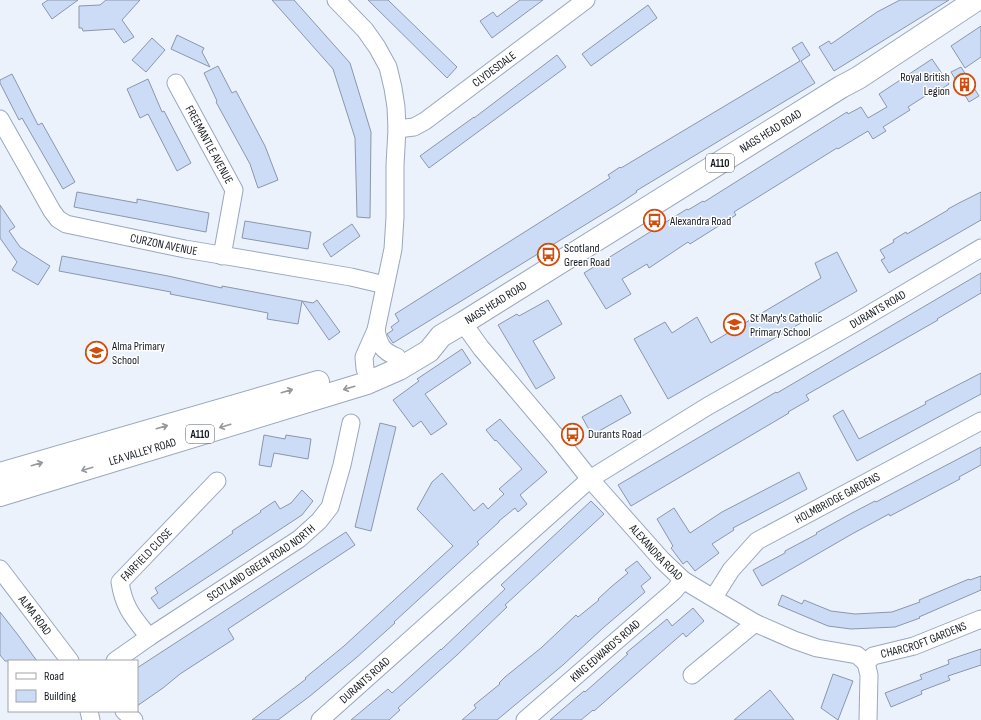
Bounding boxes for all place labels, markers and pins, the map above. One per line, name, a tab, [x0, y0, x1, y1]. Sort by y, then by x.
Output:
place label: Royal British Legion	[900, 70, 950, 99]
building icon: Royal British Legion	[952, 71, 978, 97]
bus stop icon: Alexandra Road	[642, 208, 668, 234]
place label: Alexandra Road	[669, 214, 731, 229]
place label: Scotland Green Road	[564, 241, 610, 270]
bus stop icon: Scotland Green Road	[535, 242, 561, 268]
place label: St Mary's Catholic Primary School	[750, 311, 822, 340]
school or university icon: St Mary's Catholic Primary School	[721, 312, 747, 338]
place label: Alma Primary School	[111, 339, 165, 368]
school or university icon: Alma Primary School	[84, 340, 110, 366]
bus stop icon: Durants Road	[559, 421, 585, 447]
place label: Durants Road	[588, 427, 642, 442]

